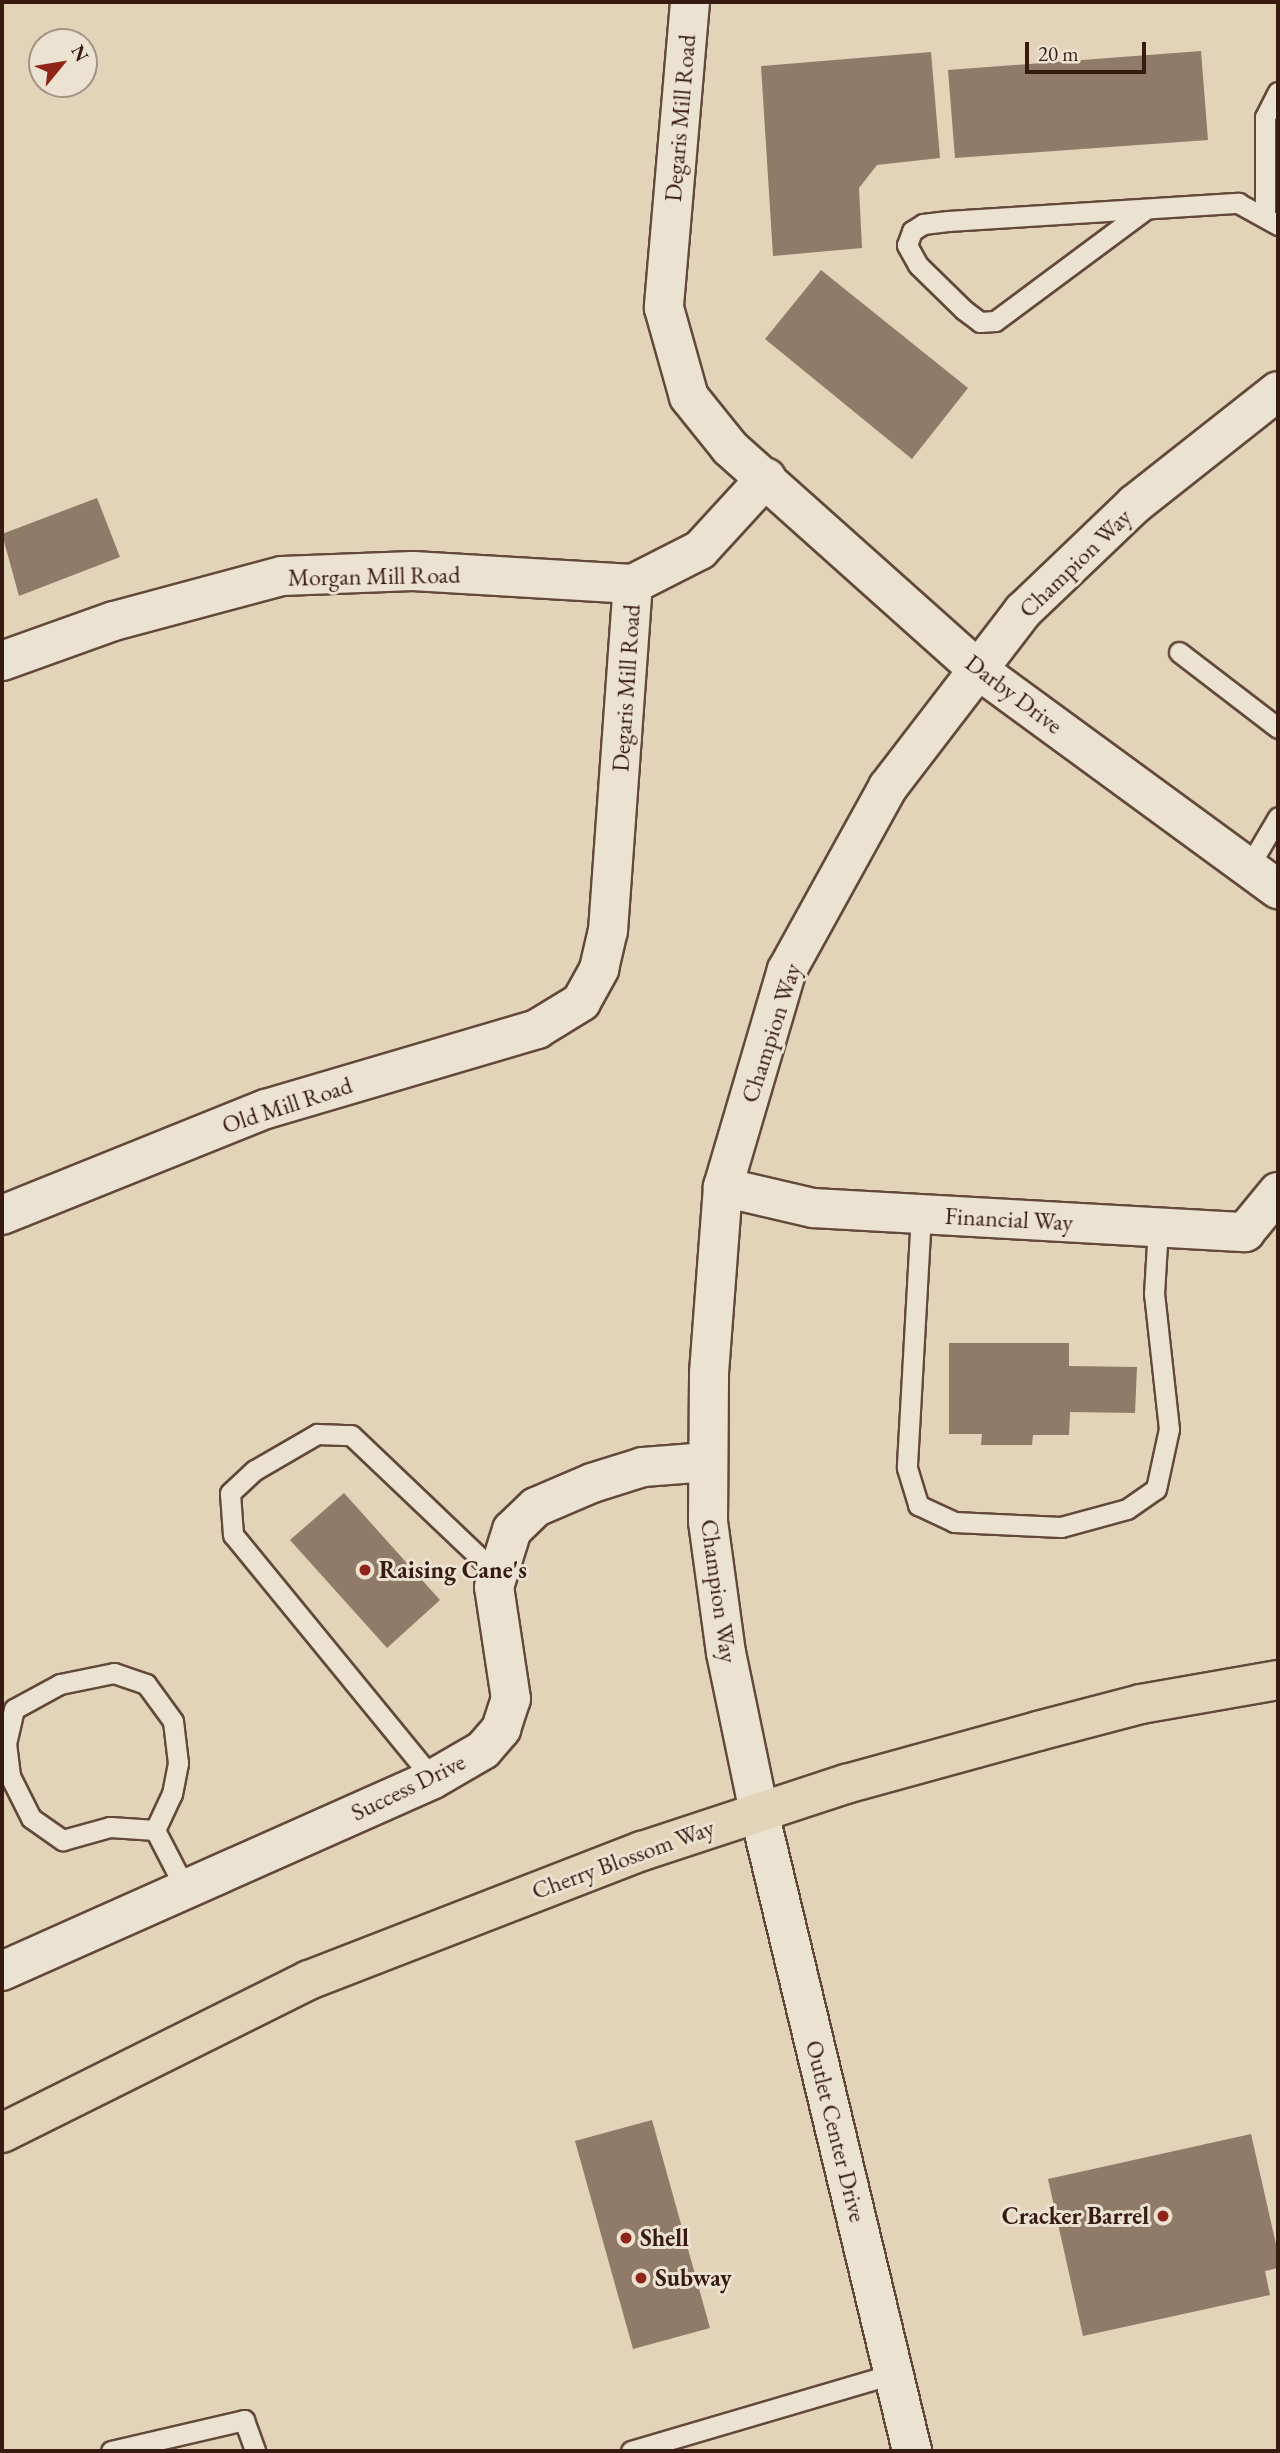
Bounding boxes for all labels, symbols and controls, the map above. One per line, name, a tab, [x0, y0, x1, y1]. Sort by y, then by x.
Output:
north arrow	[28, 28, 98, 98]
scale bar	[1028, 28, 1149, 72]
street label: Degaris Mill Road	[658, 33, 702, 203]
text: N	[65, 40, 95, 66]
text: 20 m	[1038, 40, 1079, 67]
street label: Champion Way	[1013, 502, 1137, 624]
street label: Morgan Mill Road	[287, 560, 461, 592]
street label: Degaris Mill Road	[606, 603, 646, 773]
street label: Darby Drive	[960, 648, 1068, 740]
street label: Champion Way	[735, 960, 807, 1106]
street label: Old Mill Road	[218, 1070, 356, 1140]
street label: Financial Way	[944, 1201, 1074, 1237]
street label: Champion Way	[695, 1517, 743, 1665]
place label: Raising Cane's	[379, 1556, 527, 1584]
marker: Raising Cane's	[357, 1562, 373, 1578]
street label: Success Drive	[346, 1747, 470, 1827]
street label: Cherry Blossom Way	[528, 1813, 718, 1905]
street label: Outlet Center Drive	[800, 2037, 872, 2225]
place label: Cracker Barrel	[1002, 2202, 1149, 2230]
marker: Cracker Barrel	[1155, 2208, 1171, 2224]
place label: Shell	[640, 2224, 689, 2252]
marker: Shell	[618, 2230, 634, 2246]
place label: Subway	[655, 2264, 732, 2292]
marker: Subway	[633, 2270, 649, 2286]

